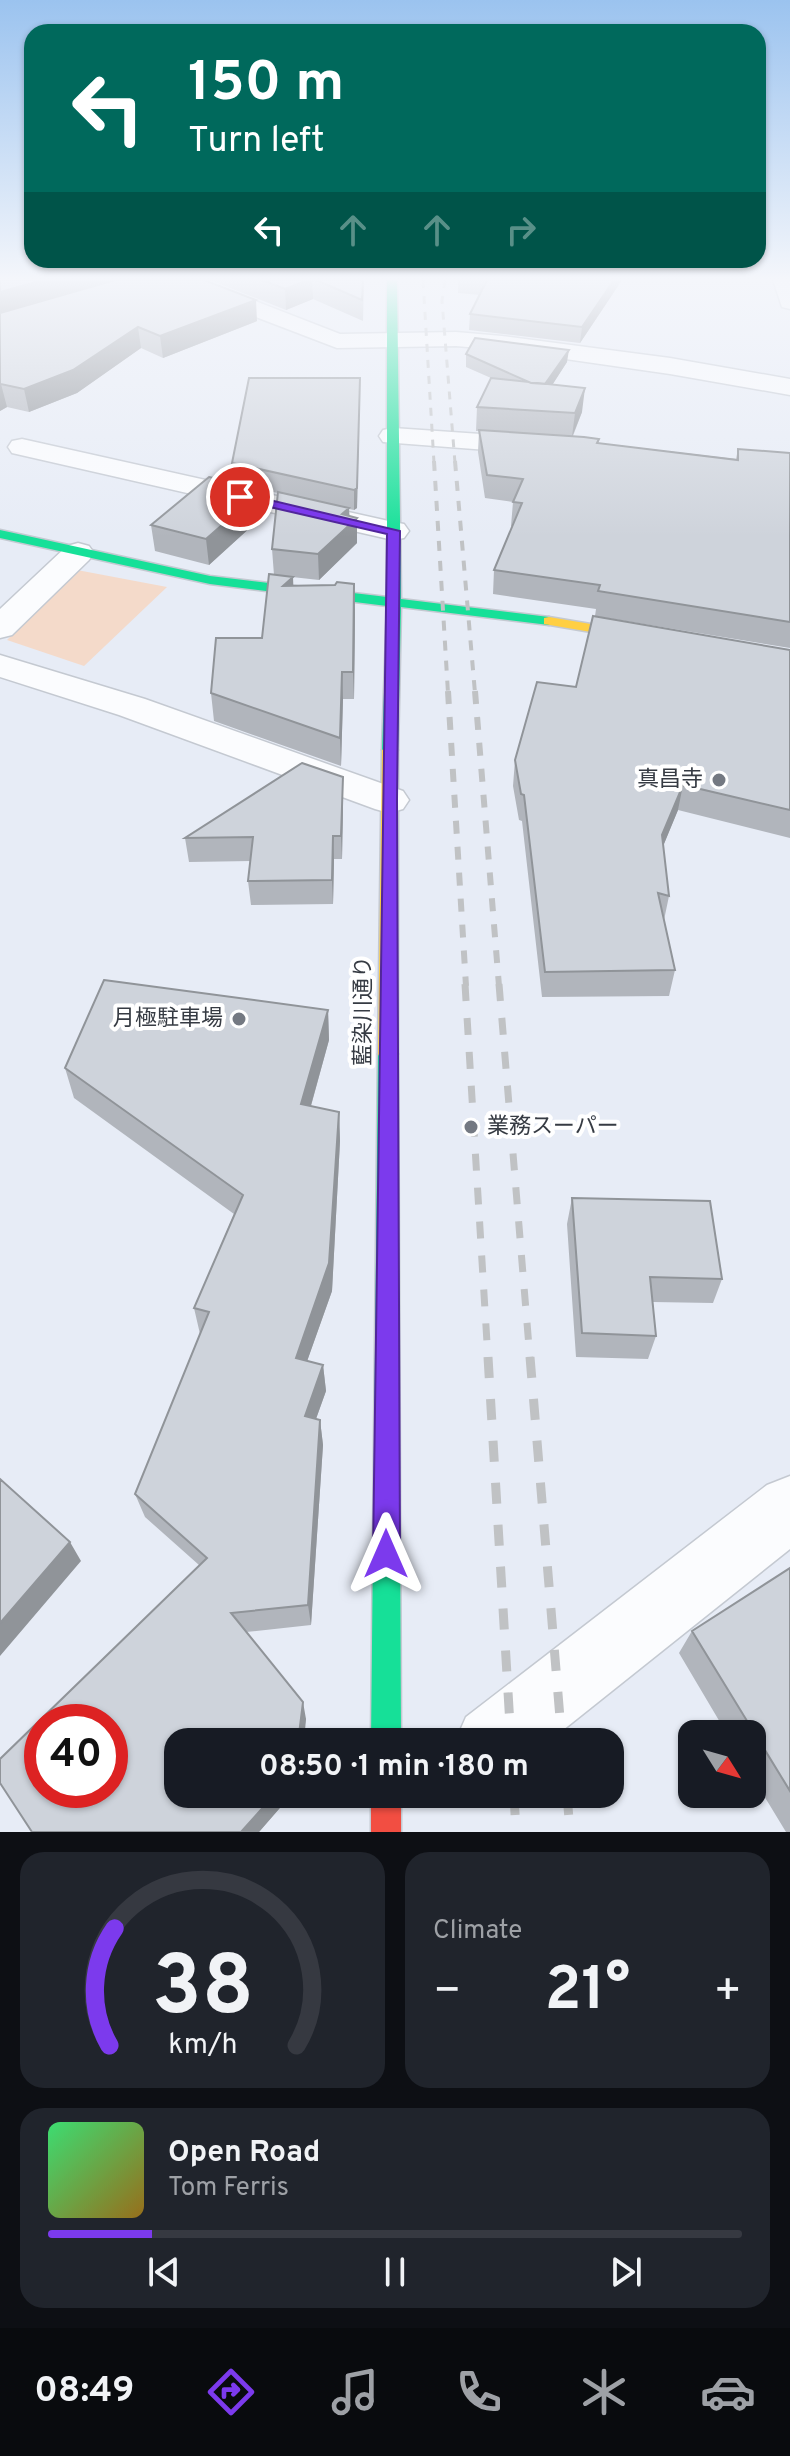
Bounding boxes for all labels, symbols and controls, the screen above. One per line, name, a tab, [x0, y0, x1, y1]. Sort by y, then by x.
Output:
text: 150 m	[188, 50, 344, 120]
icon: left	[56, 56, 160, 160]
text: Turn left	[188, 119, 325, 165]
icon: left	[247, 208, 291, 252]
icon: ahead	[331, 208, 375, 252]
icon: ahead	[415, 208, 459, 252]
icon: right	[499, 208, 543, 252]
pin	[206, 463, 274, 531]
icon: arrive	[218, 475, 262, 519]
place label: 真昌寺	[637, 767, 703, 794]
marker: 真昌寺	[710, 771, 728, 789]
street label: 藍染川通り	[351, 956, 378, 1066]
place label: 月極駐車場	[113, 1006, 223, 1033]
marker: 月極駐車場	[230, 1010, 248, 1028]
place label: 業務スーパー	[487, 1114, 619, 1141]
marker: 業務スーパー	[462, 1118, 480, 1136]
position arrow	[344, 1512, 428, 1596]
speed limit sign: 40	[24, 1704, 128, 1808]
north arrow	[678, 1720, 766, 1808]
map controls	[678, 1720, 766, 1808]
text: 08:50 · 1 min · 180 m	[259, 1749, 529, 1786]
text: Climate	[433, 1915, 522, 1948]
text: 38	[151, 1939, 254, 2044]
text: 21°	[545, 1955, 630, 2031]
text: −	[433, 1965, 461, 2021]
text: +	[714, 1965, 742, 2021]
text: km/h	[168, 2028, 237, 2064]
text: Open Road	[168, 2135, 320, 2172]
text: Tom Ferris	[168, 2172, 289, 2205]
icon: previous	[142, 2250, 186, 2294]
icon: pause	[373, 2250, 417, 2294]
icon: next	[604, 2250, 648, 2294]
icon: directions	[203, 2364, 259, 2420]
icon: music	[327, 2364, 383, 2420]
icon: phone	[451, 2364, 507, 2420]
icon: climate	[576, 2364, 632, 2420]
icon: car	[700, 2364, 756, 2420]
text: 08:49	[34, 2369, 134, 2415]

